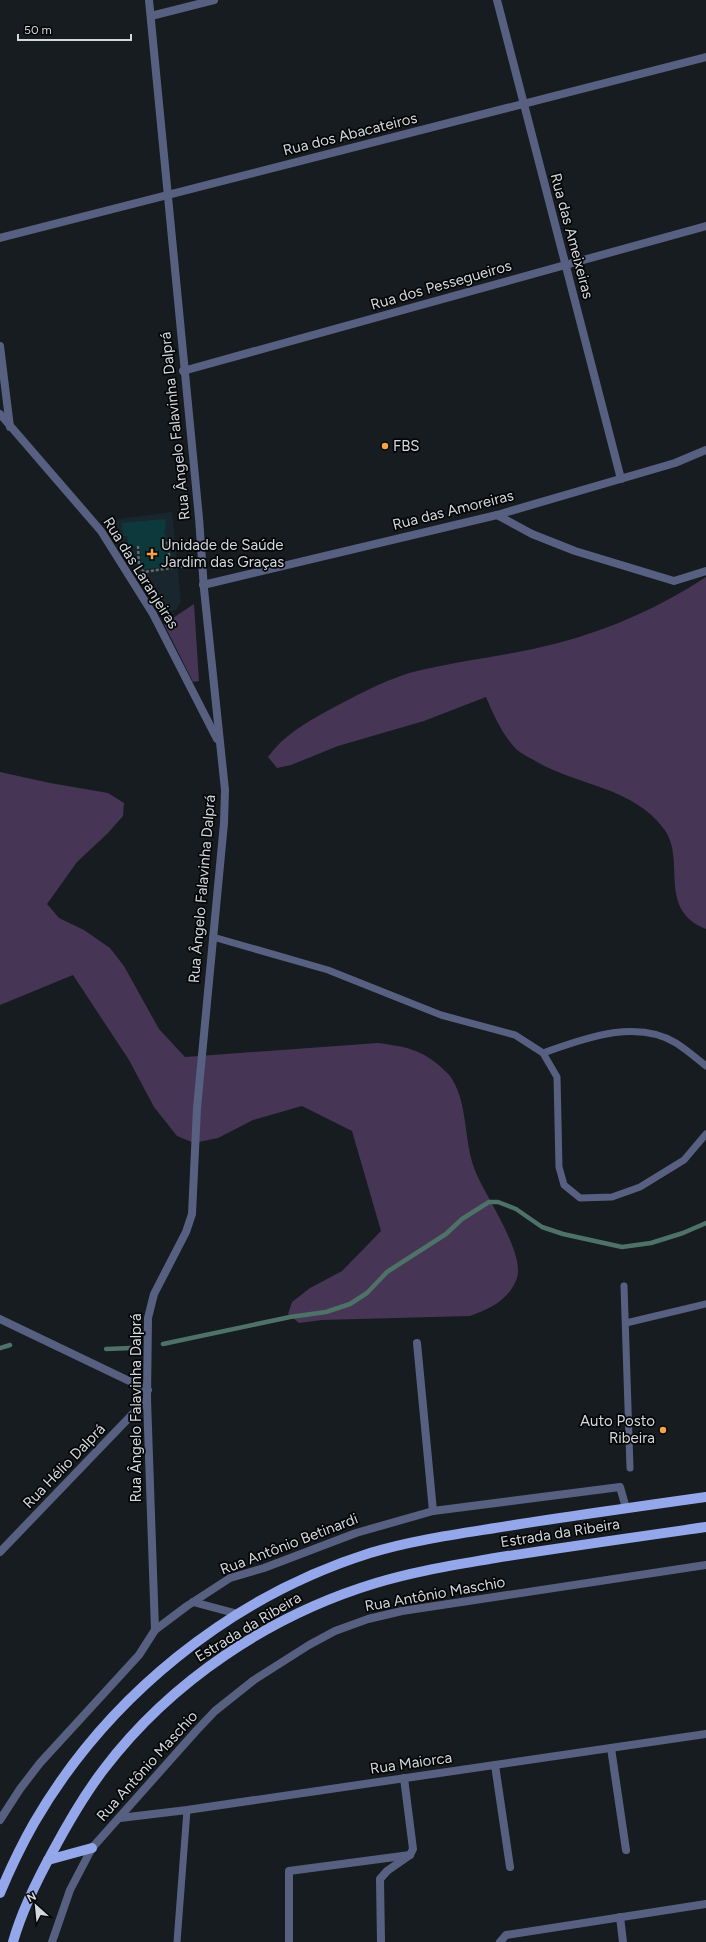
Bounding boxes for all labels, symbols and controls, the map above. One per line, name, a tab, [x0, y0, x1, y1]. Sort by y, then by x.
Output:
scale bar	[18, 16, 131, 42]
text: 50 m	[24, 23, 52, 37]
street label: Rua dos Abacateiros	[281, 109, 419, 159]
street label: Rua das Ameixeiras	[547, 171, 597, 301]
street label: Rua dos Pessegueiros	[368, 256, 514, 314]
street label: Rua Ângelo Falavinha Dalprá	[156, 331, 194, 521]
place label: FBS	[393, 437, 420, 455]
marker: FBS	[380, 441, 390, 451]
street label: Rua das Amoreiras	[391, 486, 515, 534]
street label: Rua das Laranjeiras	[99, 514, 183, 632]
place label: Unidade de Saúde Jardim das Graças	[161, 536, 284, 571]
marker: Unidade de Saúde Jardim das Graças	[146, 548, 158, 560]
street label: Rua Ângelo Falavinha Dalprá	[185, 794, 219, 984]
street label: Rua Ângelo Falavinha Dalprá	[127, 1313, 145, 1503]
place label: Auto Posto Ribeira	[580, 1412, 655, 1447]
street label: Rua Hélio Dalprá	[19, 1420, 109, 1512]
marker: Auto Posto Ribeira	[658, 1425, 668, 1435]
street label: Rua Antônio Betinardi	[218, 1509, 360, 1579]
street label: Estrada da Ribeira	[499, 1515, 621, 1551]
street label: Rua Antônio Maschio	[363, 1573, 507, 1615]
street label: Estrada da Ribeira	[192, 1588, 304, 1666]
street label: Rua Antônio Maschio	[93, 1707, 201, 1825]
street label: Rua Maiorca	[369, 1748, 453, 1778]
north arrow	[16, 1886, 56, 1926]
text: N	[25, 1890, 38, 1905]

